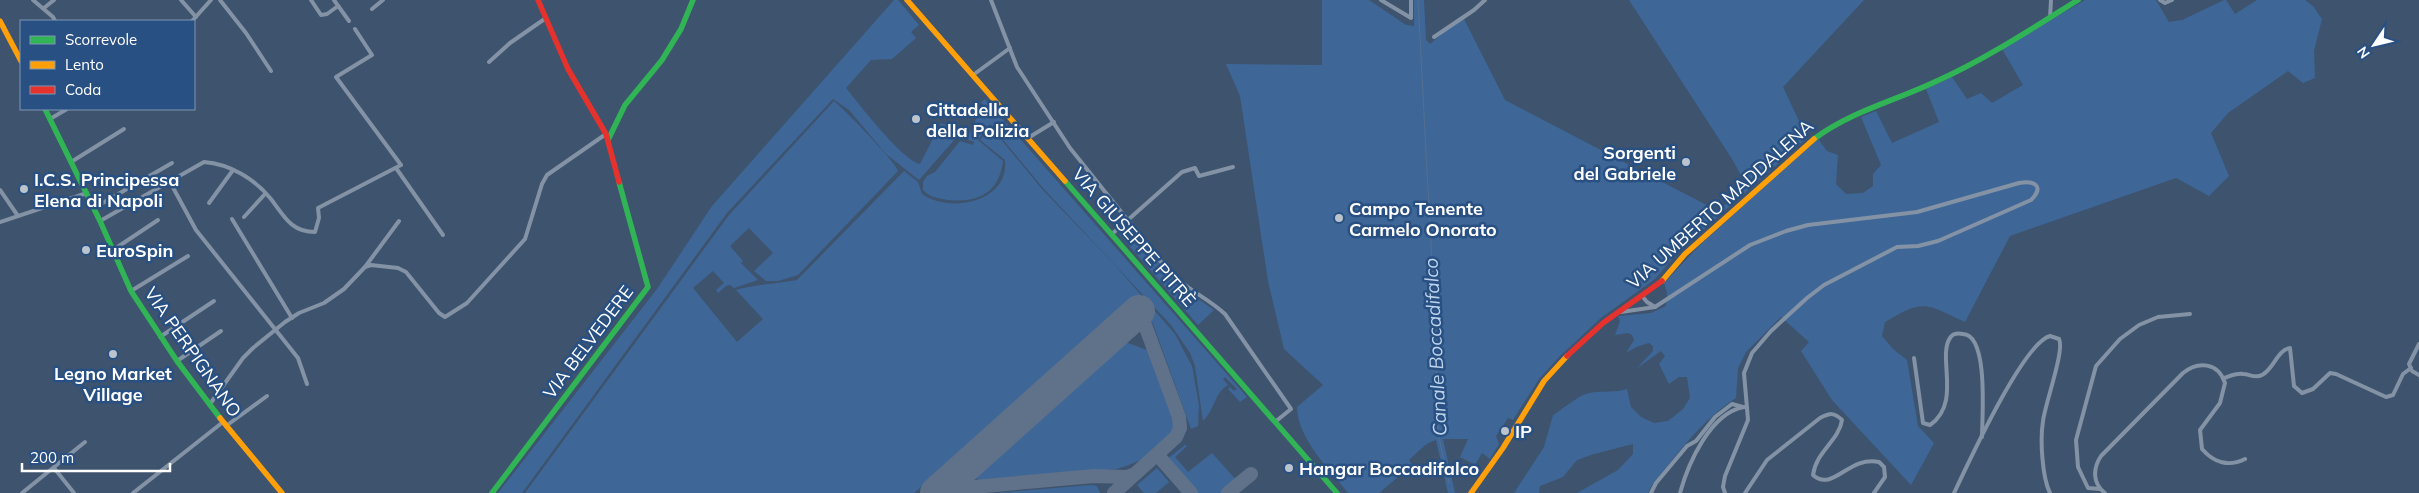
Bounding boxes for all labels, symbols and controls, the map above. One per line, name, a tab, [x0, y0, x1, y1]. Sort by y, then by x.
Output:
legend	[20, 20, 195, 110]
north arrow	[2349, 20, 2399, 70]
text: Scorrevole	[65, 30, 137, 49]
text: N	[2353, 43, 2374, 62]
text: Lento	[65, 55, 104, 74]
text: Coda	[65, 80, 101, 99]
place label: Cittadella della Polizia	[926, 98, 1029, 142]
marker: Cittadella della Polizia	[910, 113, 922, 125]
street label: VIA UMBERTO MADDALENA	[1622, 114, 1818, 294]
place label: Sorgenti del Gabriele	[1574, 141, 1676, 185]
marker: Sorgenti del Gabriele	[1680, 156, 1692, 168]
street label: VIA GIUSEPPE PITRÈ	[1067, 163, 1201, 311]
place label: I.C.S. Principessa Elena di Napoli	[34, 168, 179, 212]
marker: I.C.S. Principessa Elena di Napoli	[18, 183, 30, 195]
place label: Campo Tenente Carmelo Onorato	[1349, 197, 1497, 241]
marker: Campo Tenente Carmelo Onorato	[1333, 212, 1345, 224]
place label: EuroSpin	[96, 239, 173, 262]
marker: EuroSpin	[80, 244, 92, 256]
water label: Canale Boccadifalco	[1418, 257, 1452, 437]
street label: VIA BELVEDERE	[538, 281, 638, 403]
street label: VIA PERPIGNANO	[140, 283, 246, 421]
marker: Legno Market Village	[107, 348, 119, 360]
place label: Legno Market Village	[54, 362, 172, 406]
place label: IP	[1515, 420, 1532, 443]
marker: IP	[1499, 425, 1511, 437]
scale bar	[22, 440, 170, 472]
text: 200 m	[30, 448, 74, 467]
place label: Hangar Boccadifalco	[1299, 457, 1479, 480]
marker: Hangar Boccadifalco	[1283, 462, 1295, 474]

